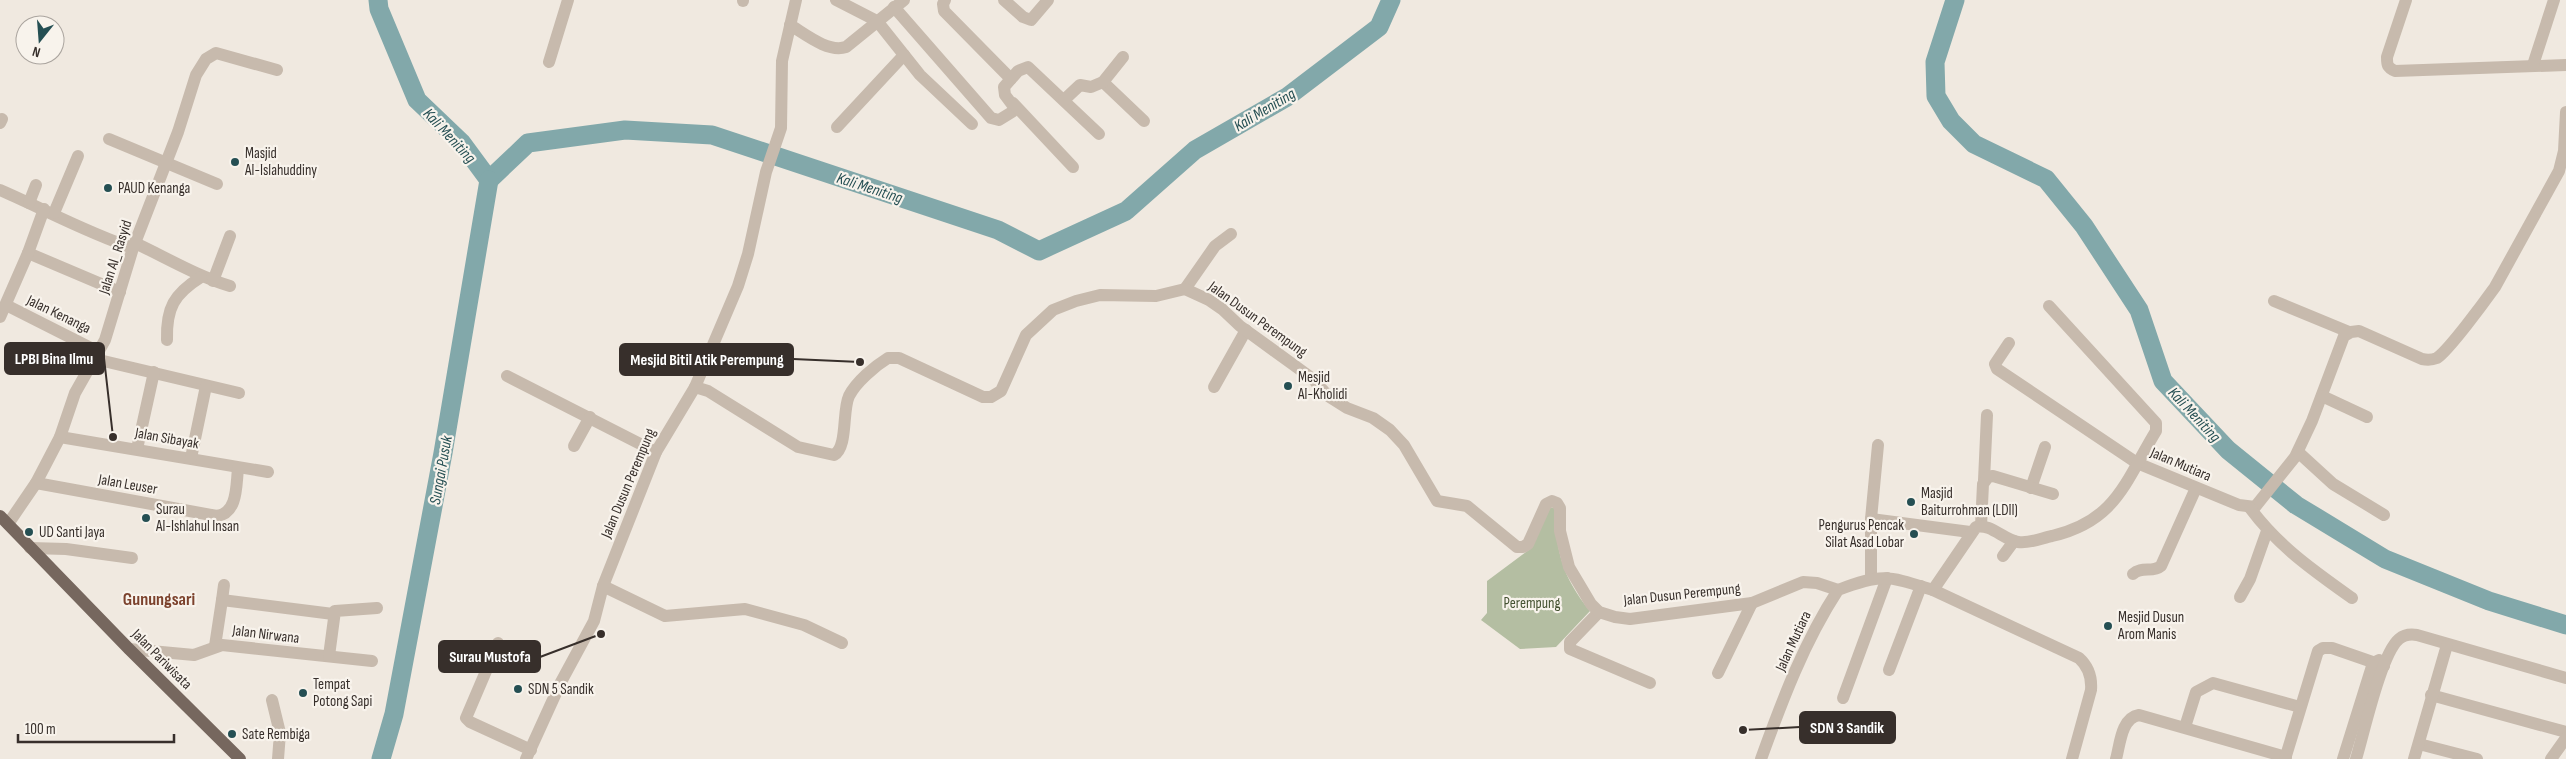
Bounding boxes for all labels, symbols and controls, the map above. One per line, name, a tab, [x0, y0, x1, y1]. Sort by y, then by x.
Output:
north arrow	[15, 15, 65, 65]
text: N	[30, 43, 42, 61]
water label: Kali Meniting	[1231, 84, 1299, 136]
water label: Kali Meniting	[419, 105, 479, 168]
place label: Masjid Al-Islahuddiny	[244, 144, 317, 180]
marker: Masjid Al-Islahuddiny	[229, 156, 241, 168]
water label: Kali Meniting	[834, 169, 905, 208]
place label: PAUD Kenanga	[118, 179, 190, 198]
marker: PAUD Kenanga	[102, 182, 114, 194]
street label: Jalan Al_ Rasyid	[94, 218, 136, 298]
street label: Jalan Dusun Perempung	[1204, 277, 1311, 362]
street label: Jalan Kenanga	[23, 290, 94, 338]
callout: LPBI Bina Ilmu	[5, 343, 104, 374]
callout: Mesjid Bitil Atik Perempung	[620, 344, 793, 375]
text: LPBI Bina Ilmu	[15, 350, 93, 369]
text: Mesjid Bitil Atik Perempung	[630, 351, 784, 370]
place label: Mesjid Al-Kholidi	[1297, 368, 1348, 404]
marker: Mesjid Al-Kholidi	[1282, 380, 1294, 392]
water label: Kali Meniting	[2164, 384, 2224, 447]
street label: Jalan Sibayak	[133, 423, 201, 453]
street label: Jalan Dusun Perempung	[596, 425, 660, 542]
water label: Sungai Pusuk	[426, 433, 457, 506]
street label: Jalan Mutiara	[2147, 443, 2214, 486]
street label: Jalan Leuser	[96, 470, 160, 499]
place label: Masjid Baiturrohman (LDII)	[1921, 484, 2018, 520]
marker: Masjid Baiturrohman (LDII)	[1905, 496, 1917, 508]
place label: Surau Al-Ishlahul Insan	[155, 500, 239, 536]
marker: Surau Al-Ishlahul Insan	[140, 512, 152, 524]
place label: Pengurus Pencak Silat Asad Lobar	[1819, 516, 1905, 552]
place label: UD Santi Jaya	[39, 523, 105, 542]
marker: UD Santi Jaya	[23, 526, 35, 538]
marker: Pengurus Pencak Silat Asad Lobar	[1908, 528, 1920, 540]
street label: Jalan Dusun Perempung	[1622, 579, 1741, 610]
district label: Gunungsari	[123, 589, 195, 610]
park label: Perempung	[1504, 594, 1560, 613]
street label: Jalan Mutiara	[1771, 608, 1816, 675]
place label: Mesjid Dusun Arom Manis	[2117, 608, 2184, 644]
marker: Mesjid Dusun Arom Manis	[2102, 620, 2114, 632]
street label: Jalan Nirwana	[230, 621, 301, 648]
street label: Jalan Pariwisata	[127, 624, 196, 694]
callout: Surau Mustofa	[439, 641, 540, 672]
text: Surau Mustofa	[449, 648, 531, 667]
place label: Tempat Potong Sapi	[313, 675, 372, 711]
place label: SDN 5 Sandik	[528, 680, 594, 699]
marker: SDN 5 Sandik	[512, 683, 524, 695]
marker: Tempat Potong Sapi	[297, 687, 309, 699]
scale bar	[18, 712, 174, 744]
callout: SDN 3 Sandik	[1800, 712, 1895, 743]
text: SDN 3 Sandik	[1810, 719, 1884, 738]
text: 100 m	[25, 720, 56, 739]
place label: Sate Rembiga	[242, 725, 310, 744]
marker: Sate Rembiga	[226, 728, 238, 740]

